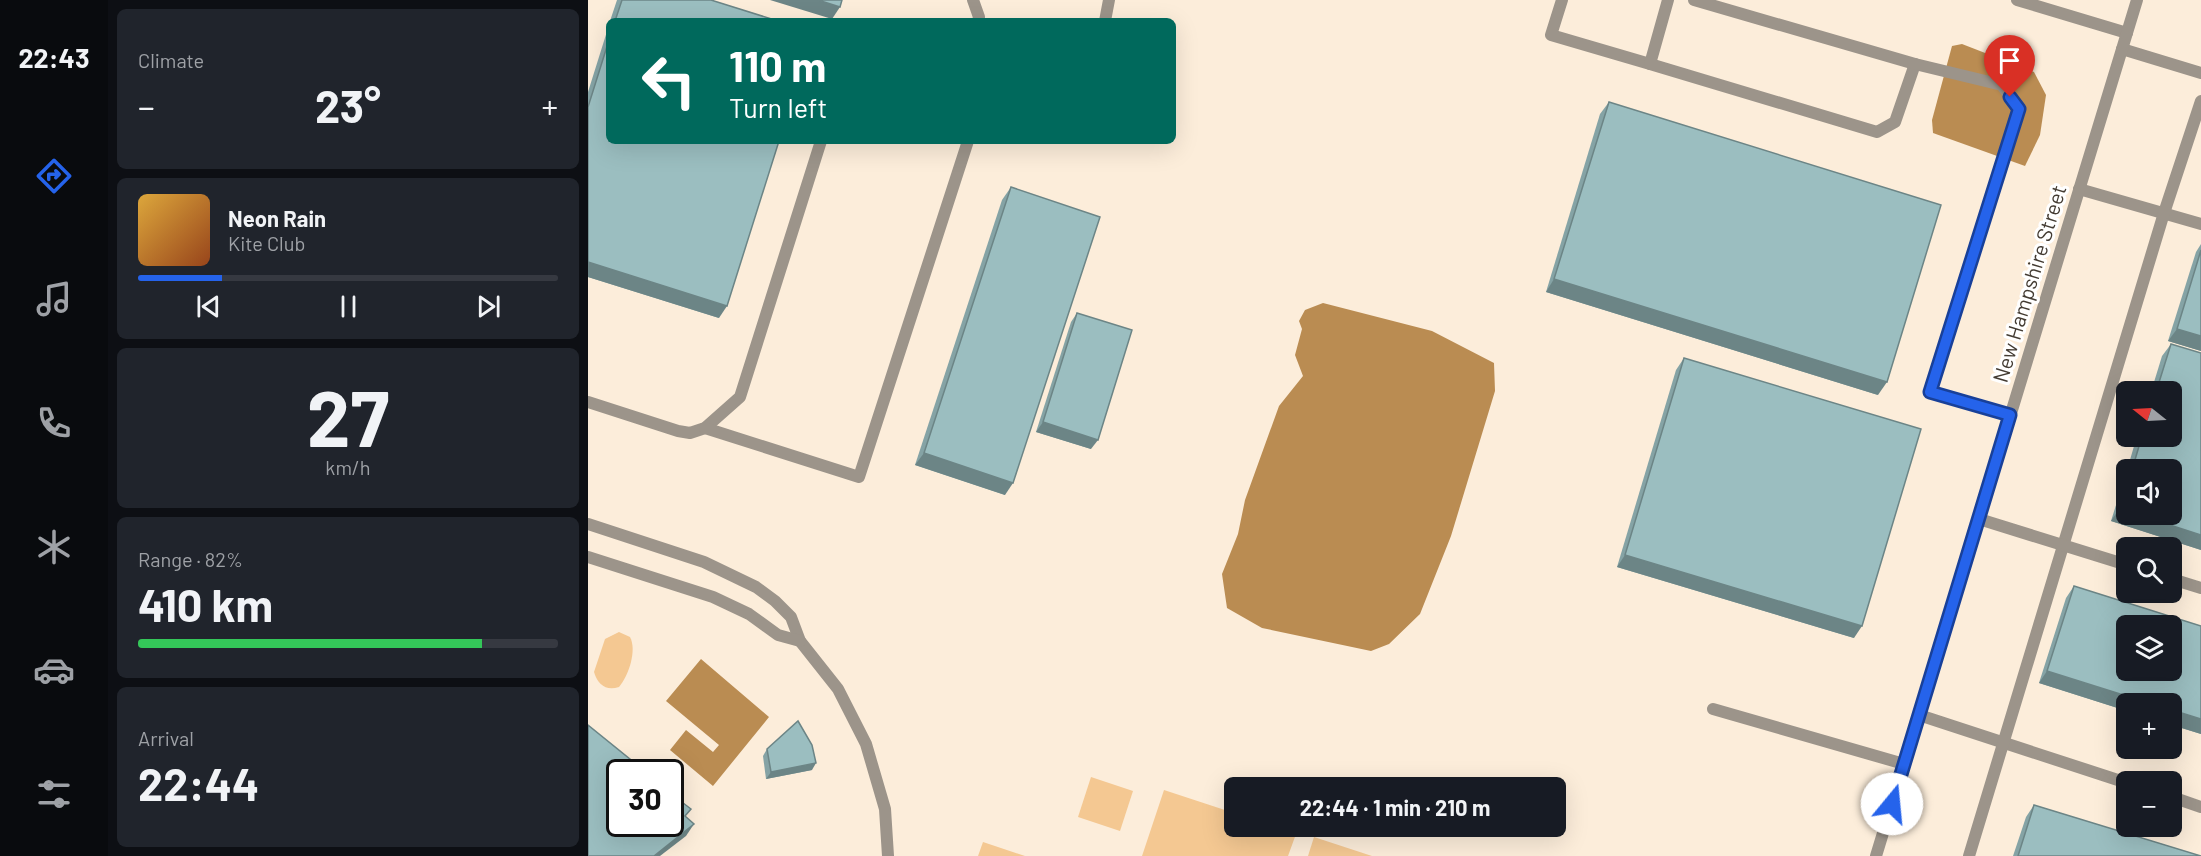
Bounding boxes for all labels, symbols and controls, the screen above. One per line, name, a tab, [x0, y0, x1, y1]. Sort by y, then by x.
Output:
pin	[1984, 35, 2035, 97]
text: 110 m	[729, 40, 826, 90]
text: 22:43	[19, 41, 89, 73]
icon: left	[630, 42, 708, 120]
icon: arrive	[1993, 44, 2026, 77]
text: Climate	[138, 48, 204, 72]
text: 23°	[315, 78, 381, 132]
text: −	[138, 86, 155, 126]
text: +	[541, 86, 558, 126]
text: Turn left	[729, 91, 827, 123]
icon: directions	[33, 155, 75, 197]
street label: New Hampshire Street	[1987, 182, 2070, 385]
text: Neon Rain	[228, 205, 326, 231]
text: Kite Club	[228, 231, 305, 255]
icon: music	[33, 278, 75, 320]
icon: previous	[192, 290, 225, 323]
icon: pause	[332, 290, 365, 323]
icon: next	[472, 290, 505, 323]
text: 27	[307, 369, 389, 463]
north arrow	[2116, 381, 2182, 447]
map controls	[2116, 381, 2182, 837]
icon: phone	[33, 402, 75, 444]
text: km/h	[325, 455, 371, 479]
button: sound	[2116, 459, 2182, 525]
icon: climate	[33, 526, 75, 568]
button: search	[2116, 537, 2182, 603]
text: Range · 82%	[138, 547, 243, 571]
text: 410 km	[138, 577, 273, 631]
button: layers	[2116, 615, 2182, 681]
icon: car	[33, 649, 75, 691]
button: +	[2116, 693, 2182, 759]
text: Arrival	[138, 726, 194, 750]
text: 22:44	[138, 756, 259, 810]
speed limit sign: 30	[606, 759, 684, 837]
button: −	[2116, 771, 2182, 837]
position arrow	[1860, 772, 1924, 836]
icon: filters	[33, 773, 75, 815]
text: 22:44 · 1 min · 210 m	[1300, 794, 1490, 820]

